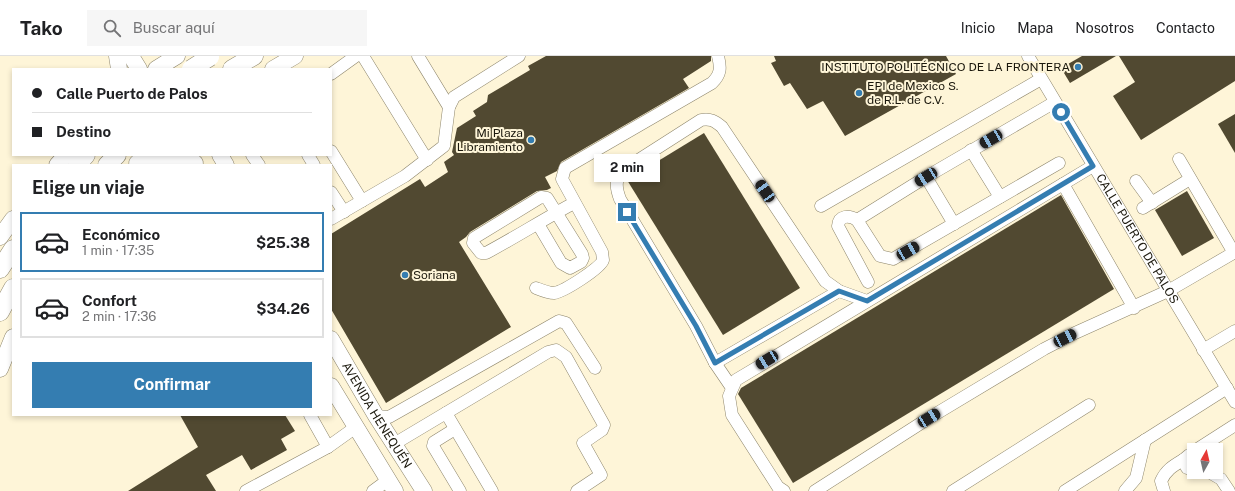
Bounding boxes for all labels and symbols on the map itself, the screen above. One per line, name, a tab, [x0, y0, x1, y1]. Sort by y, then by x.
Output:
place label: INSTITUTO POLITÉCNICO DE LA FRONTERA	[821, 60, 1070, 74]
marker: INSTITUTO POLITÉCNICO DE LA FRONTERA	[1073, 62, 1083, 72]
place label: EPI de Mexico S. de R.L. de C.V.	[867, 79, 958, 107]
marker: EPI de Mexico S. de R.L. de C.V.	[854, 88, 864, 98]
route start	[1052, 103, 1070, 121]
place label: Mi Plaza Libramiento	[457, 126, 523, 154]
car	[978, 128, 1004, 150]
marker: Mi Plaza Libramiento	[526, 135, 536, 145]
callout: 2 min	[594, 154, 660, 182]
car	[913, 166, 939, 188]
street label: CALLE PUERTO DE PALOS	[1093, 171, 1182, 306]
car	[753, 178, 777, 204]
route end	[618, 203, 636, 221]
car	[895, 240, 921, 262]
place label: Soriana	[413, 268, 456, 282]
marker: Soriana	[400, 270, 410, 280]
car	[1052, 327, 1078, 349]
car	[754, 349, 780, 371]
street label: AVENIDA HENEQUÉN	[339, 360, 415, 471]
car	[916, 407, 942, 429]
north arrow	[1187, 443, 1223, 479]

